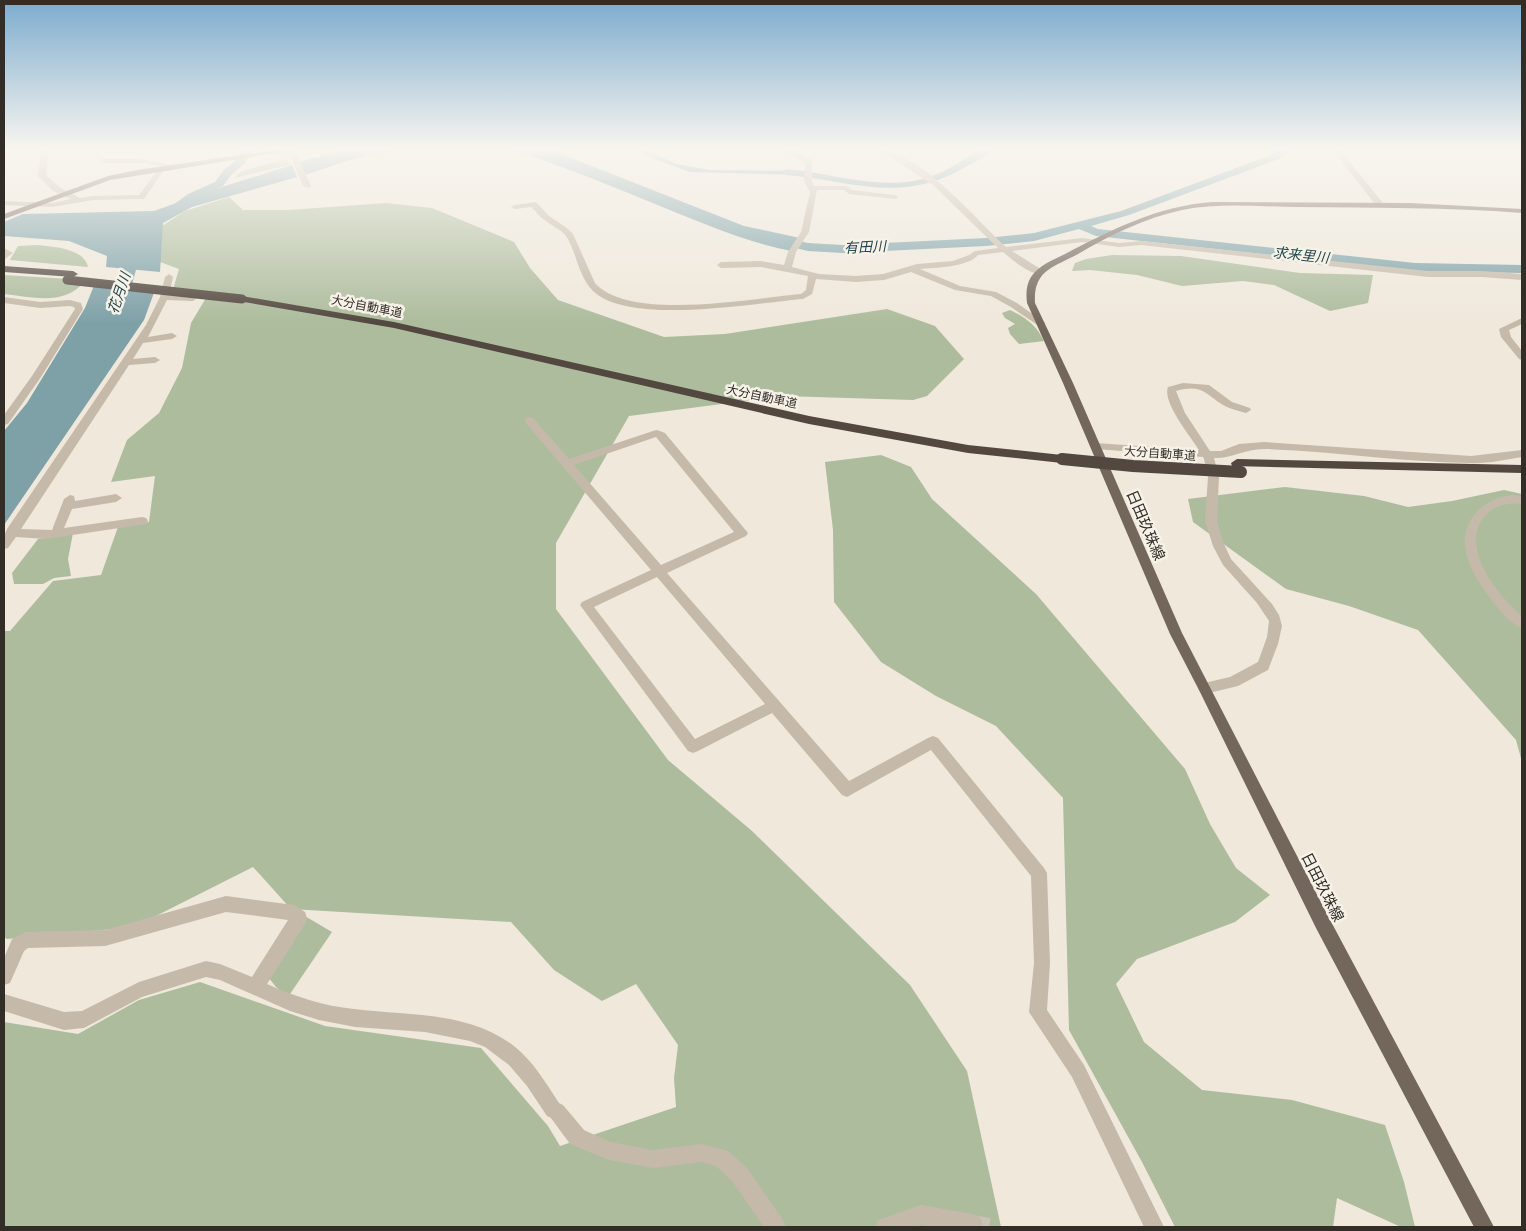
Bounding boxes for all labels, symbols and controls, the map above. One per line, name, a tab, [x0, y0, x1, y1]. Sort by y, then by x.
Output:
water label: 有田川	[844, 236, 888, 258]
water label: 求来里川	[1272, 242, 1332, 268]
water label: 花月川	[103, 268, 136, 316]
street label: 大分自動車道	[330, 291, 404, 321]
street label: 大分自動車道	[725, 380, 799, 412]
street label: 大分自動車道	[1123, 442, 1197, 464]
street label: 日田玖珠線	[1122, 486, 1170, 564]
street label: 日田玖珠線	[1297, 849, 1349, 925]

